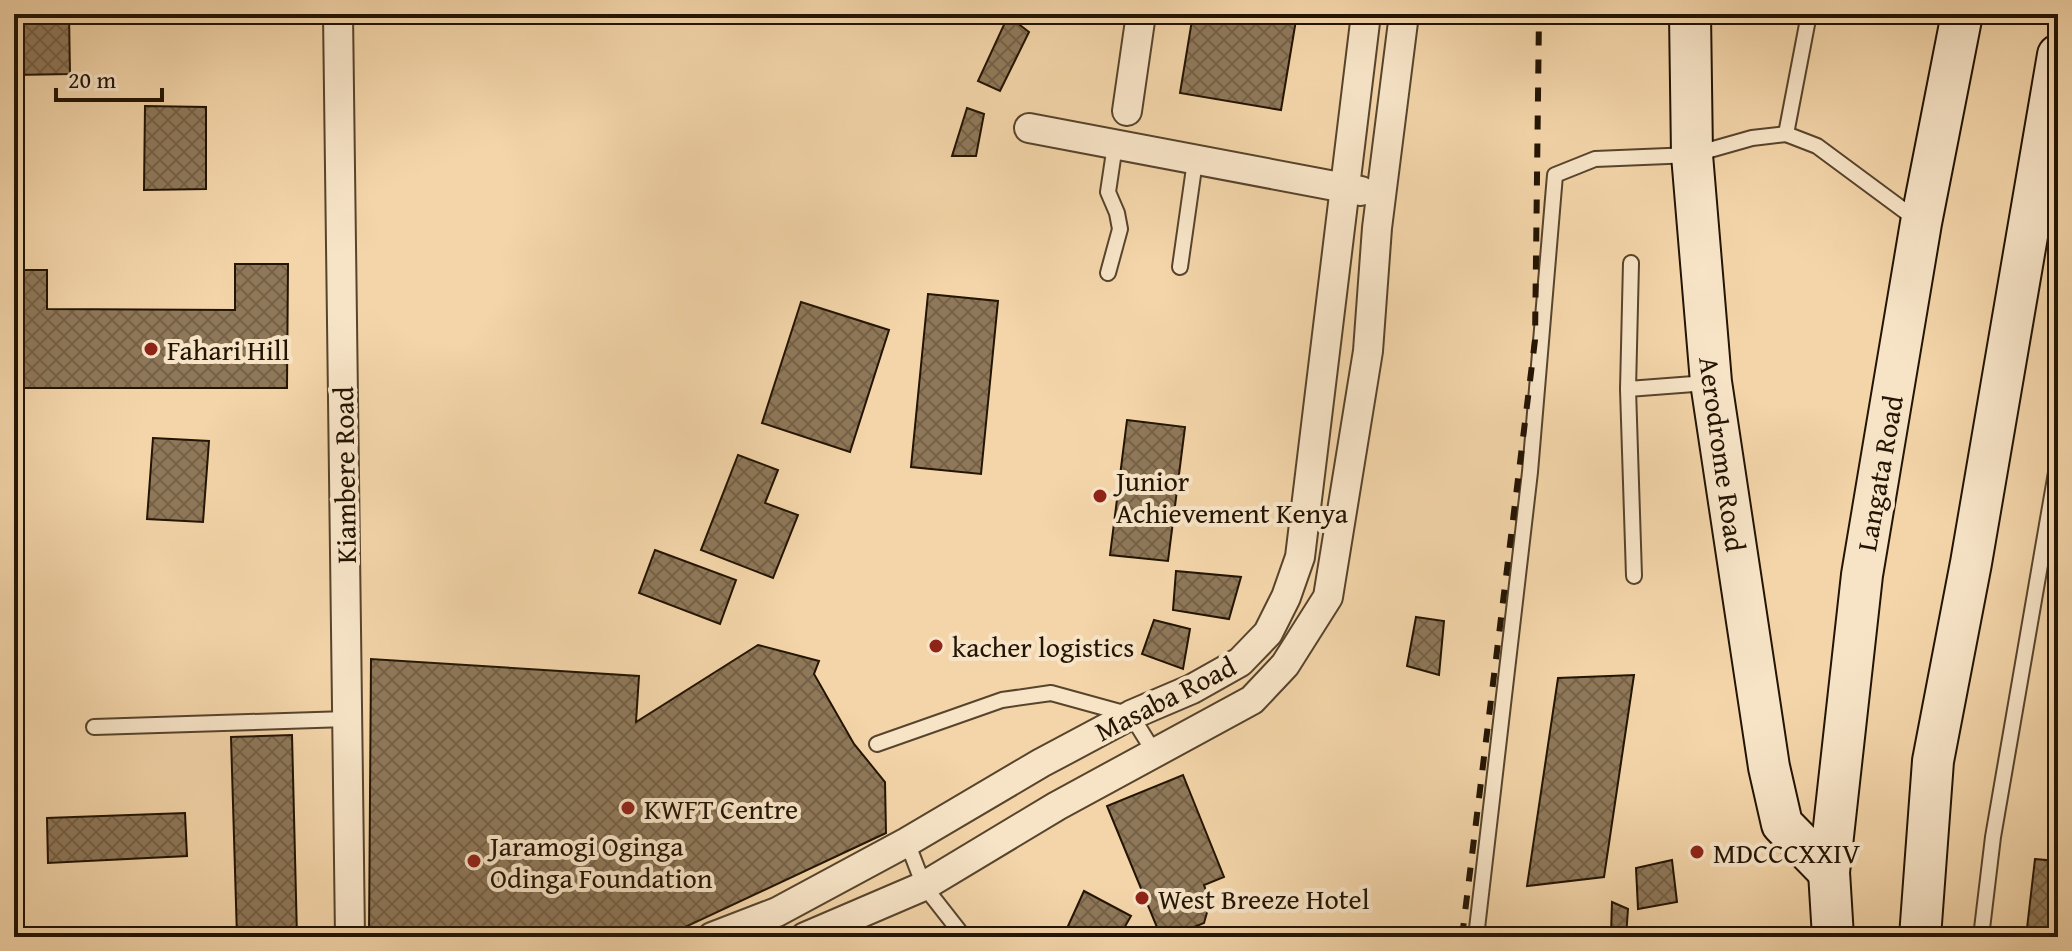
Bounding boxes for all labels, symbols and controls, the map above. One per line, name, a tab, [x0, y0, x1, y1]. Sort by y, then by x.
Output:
scale bar	[56, 52, 162, 102]
text: 20 m	[68, 62, 116, 97]
place label: Fahari Hill	[167, 329, 290, 370]
marker: Fahari Hill	[142, 340, 160, 358]
street label: Aerodrome Road	[1689, 354, 1757, 554]
street label: Kiambere Road	[322, 386, 366, 564]
street label: Langata Road	[1845, 392, 1913, 554]
place label: Junior Achievement Kenya	[1113, 460, 1349, 533]
marker: Junior Achievement Kenya	[1091, 487, 1109, 505]
place label: kacher logistics	[952, 626, 1134, 667]
marker: kacher logistics	[927, 637, 945, 655]
street label: Masaba Road	[1088, 645, 1243, 751]
place label: KWFT Centre	[644, 788, 798, 829]
marker: KWFT Centre	[619, 799, 637, 817]
place label: Jaramogi Oginga Odinga Foundation	[487, 825, 713, 898]
place label: MDCCCXXIV	[1713, 832, 1860, 873]
marker: MDCCCXXIV	[1688, 843, 1706, 861]
marker: Jaramogi Oginga Odinga Foundation	[465, 852, 483, 870]
place label: West Breeze Hotel	[1158, 878, 1370, 919]
marker: West Breeze Hotel	[1133, 889, 1151, 907]

